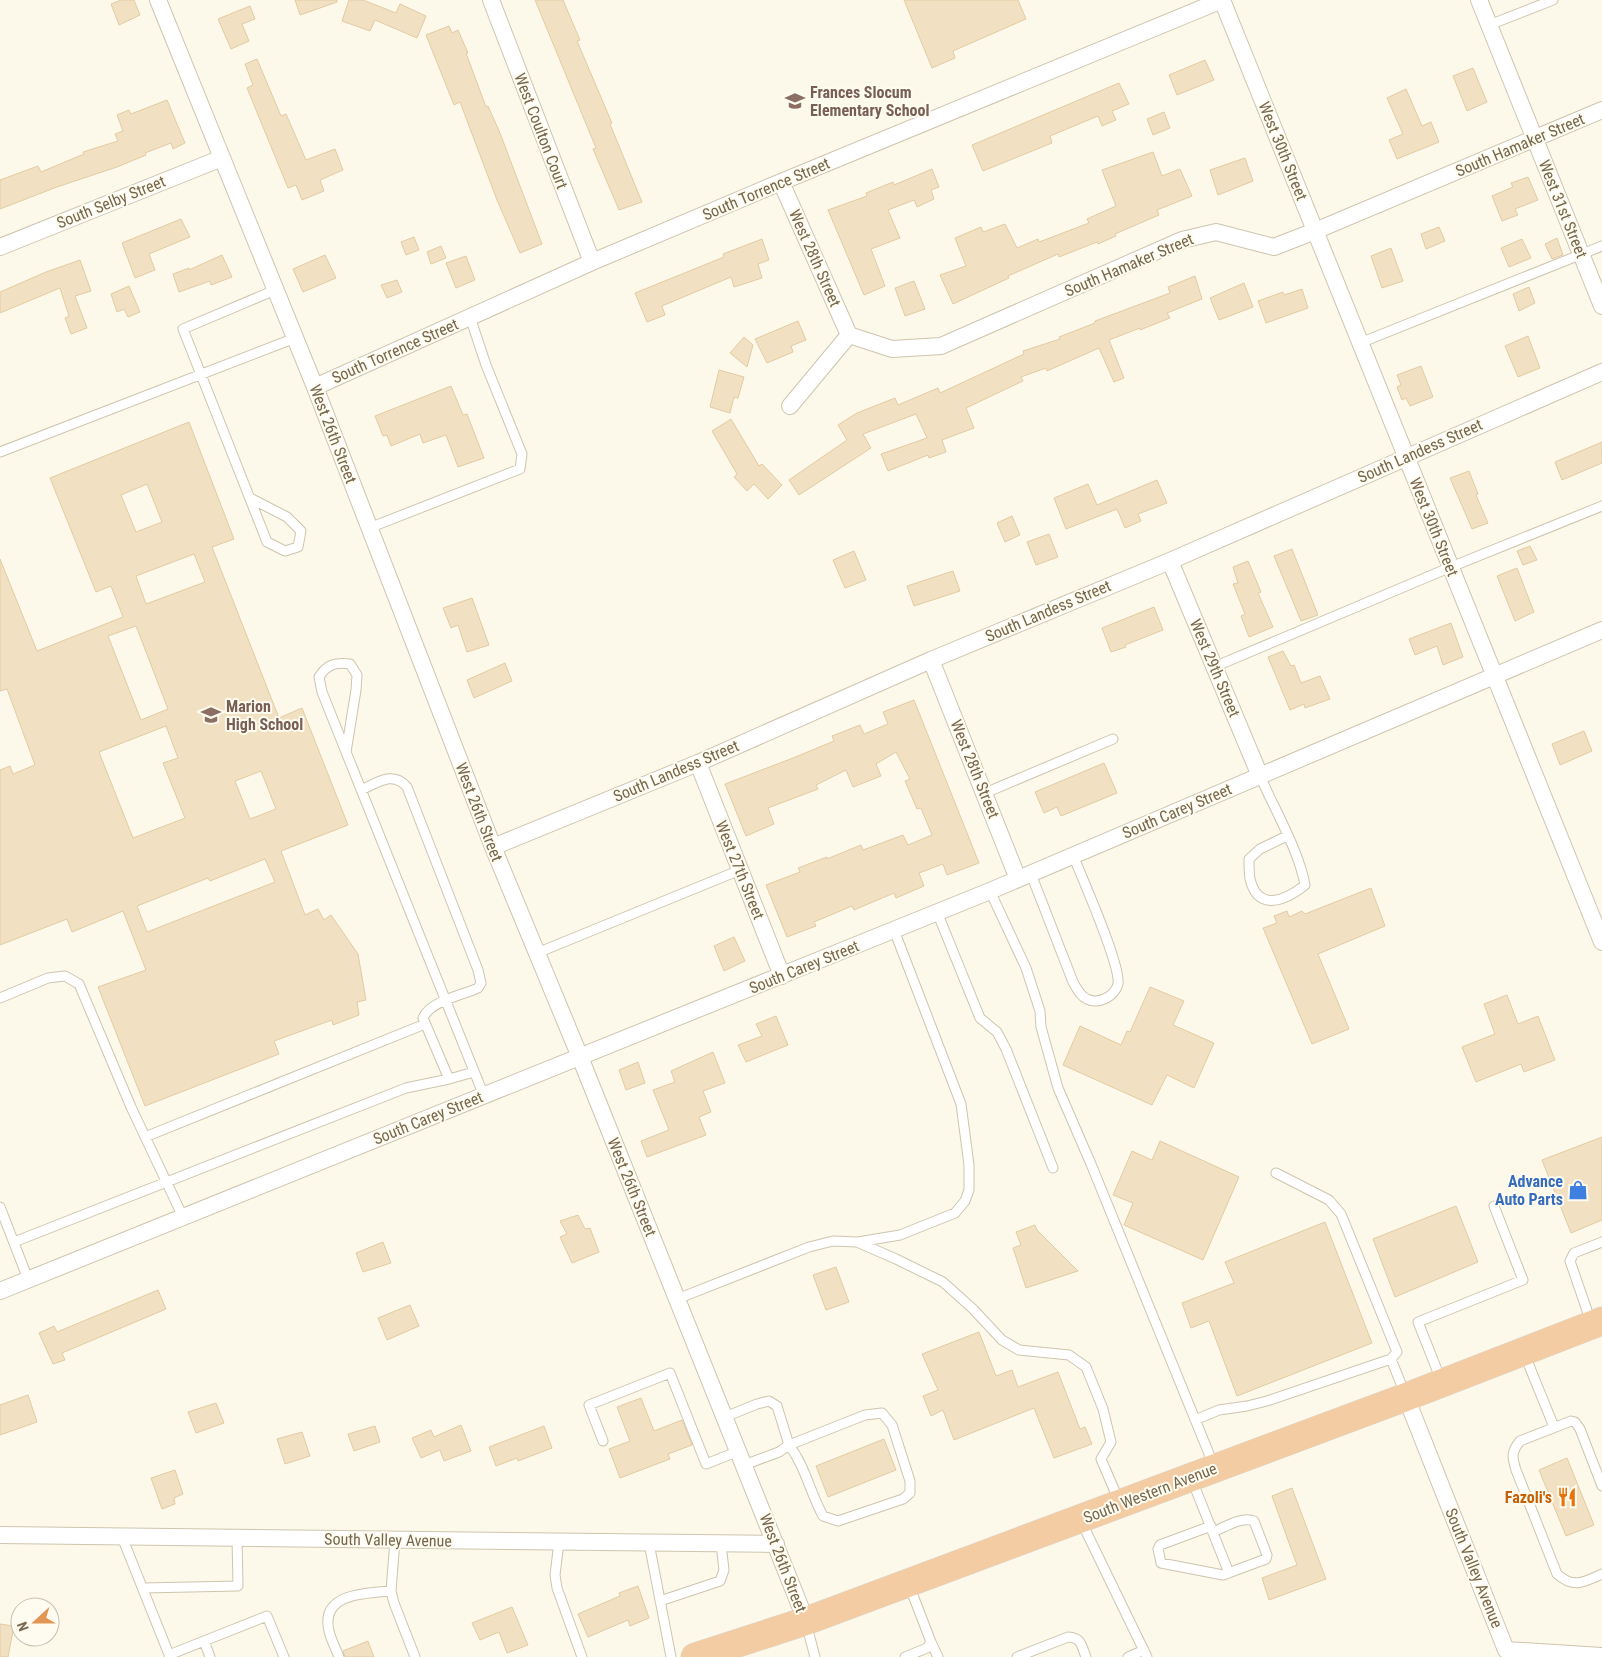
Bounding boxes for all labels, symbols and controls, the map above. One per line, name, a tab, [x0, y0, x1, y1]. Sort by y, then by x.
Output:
street label: West Coulton Court	[510, 70, 572, 192]
place label: Frances Slocum Elementary School	[810, 83, 929, 120]
school or university icon: Frances Slocum Elementary School	[784, 90, 806, 112]
street label: West 30th Street	[1255, 99, 1311, 203]
street label: South Hamaker Street	[1453, 109, 1588, 181]
street label: South Torrence Street	[700, 154, 833, 224]
street label: West 31st Street	[1535, 157, 1591, 261]
street label: South Selby Street	[54, 171, 168, 232]
street label: West 28th Street	[785, 206, 845, 310]
street label: South Hamaker Street	[1062, 229, 1197, 301]
street label: South Torrence Street	[329, 314, 461, 387]
street label: West 26th Street	[305, 382, 361, 486]
street label: South Landess Street	[1355, 415, 1485, 487]
street label: West 30th Street	[1406, 475, 1462, 579]
street label: South Landess Street	[982, 576, 1114, 646]
street label: West 29th Street	[1186, 616, 1244, 720]
place label: Marion High School	[226, 697, 303, 734]
school or university icon: Marion High School	[200, 704, 222, 726]
street label: West 28th Street	[947, 717, 1003, 821]
street label: South Landess Street	[610, 736, 742, 806]
street label: West 26th Street	[451, 760, 507, 864]
street label: South Carey Street	[1119, 779, 1235, 843]
street label: West 27th Street	[712, 818, 768, 922]
street label: South Carey Street	[746, 936, 862, 998]
street label: South Carey Street	[370, 1087, 486, 1149]
street label: West 26th Street	[604, 1135, 660, 1239]
place label: Advance Auto Parts	[1495, 1172, 1563, 1209]
shop icon: Advance Auto Parts	[1567, 1179, 1589, 1201]
street label: South Western Avenue	[1081, 1459, 1219, 1527]
restaurant icon: Fazoli's	[1556, 1486, 1578, 1508]
place label: Fazoli's	[1505, 1488, 1552, 1507]
street label: South Valley Avenue	[1441, 1505, 1507, 1631]
street label: West 26th Street	[755, 1511, 811, 1615]
street label: South Valley Avenue	[324, 1529, 452, 1551]
north arrow	[10, 1597, 60, 1647]
text: N	[14, 1620, 32, 1634]

